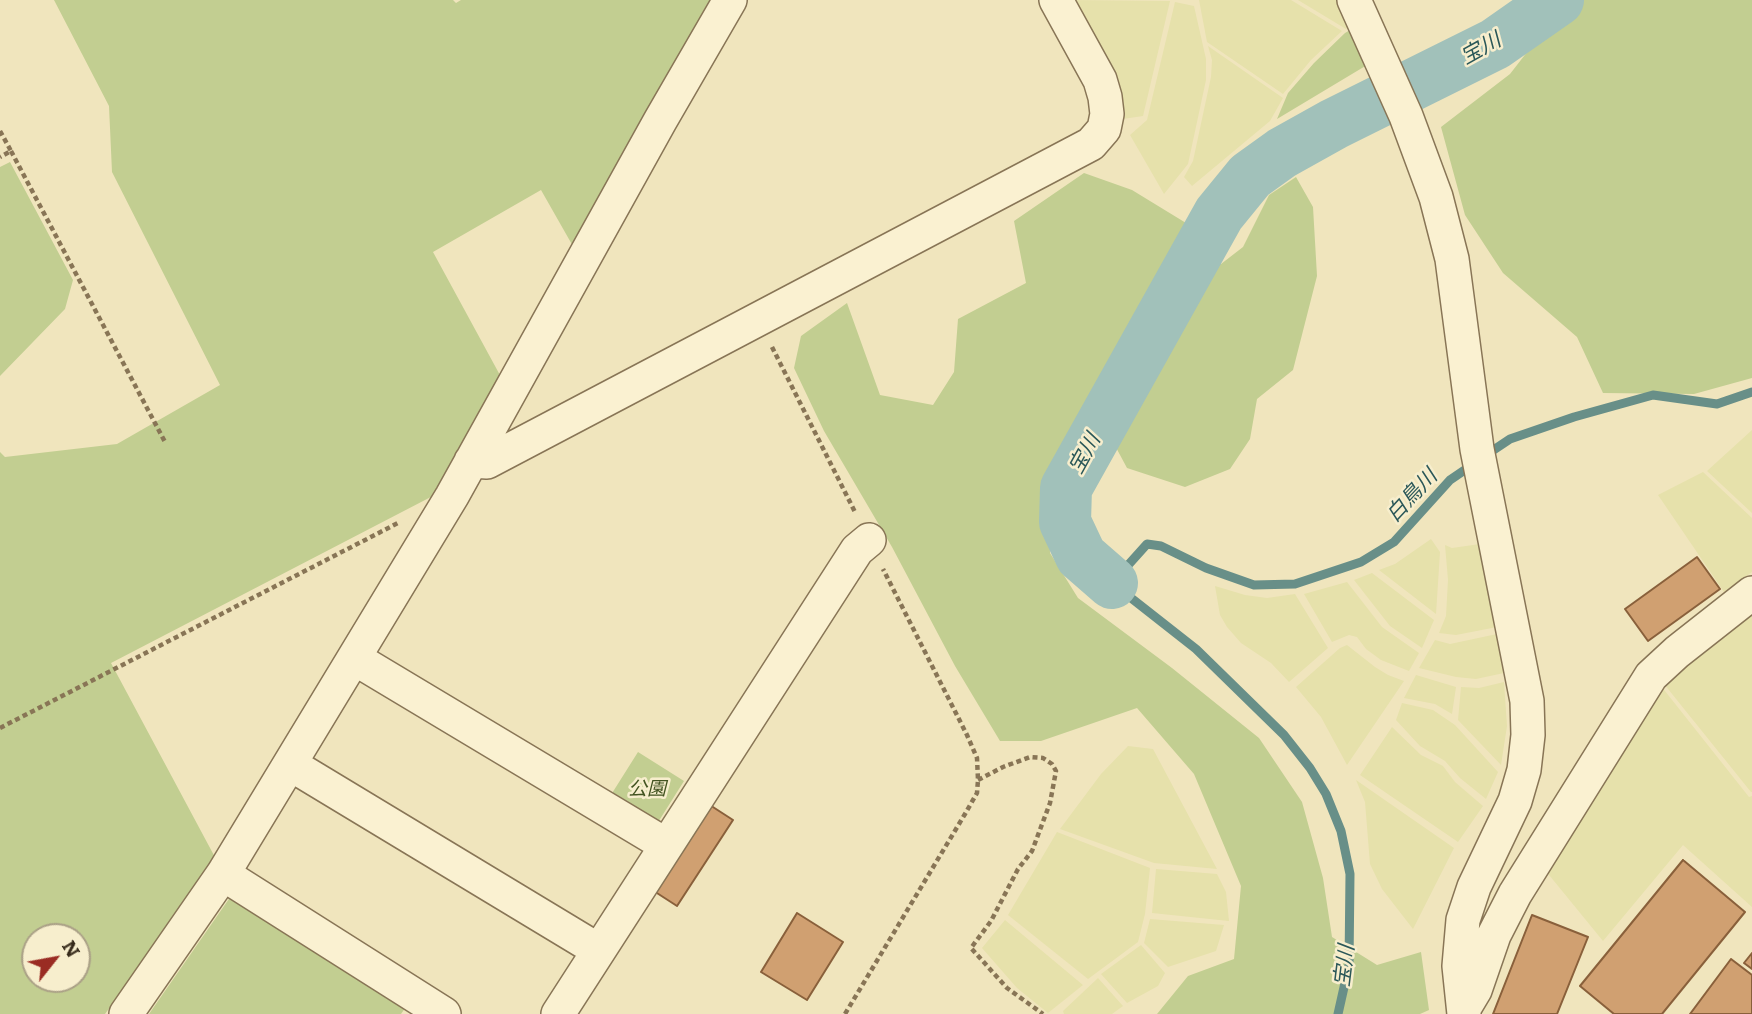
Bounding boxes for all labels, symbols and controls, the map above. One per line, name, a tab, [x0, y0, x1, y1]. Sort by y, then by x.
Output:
water label: 宝川	[1457, 28, 1505, 70]
water label: 宝川	[1064, 430, 1106, 478]
water label: 白鳥川	[1381, 464, 1443, 528]
park label: 公園	[628, 778, 666, 800]
north arrow	[21, 923, 91, 993]
text: N	[56, 934, 88, 962]
water label: 宝川	[1330, 944, 1360, 988]

